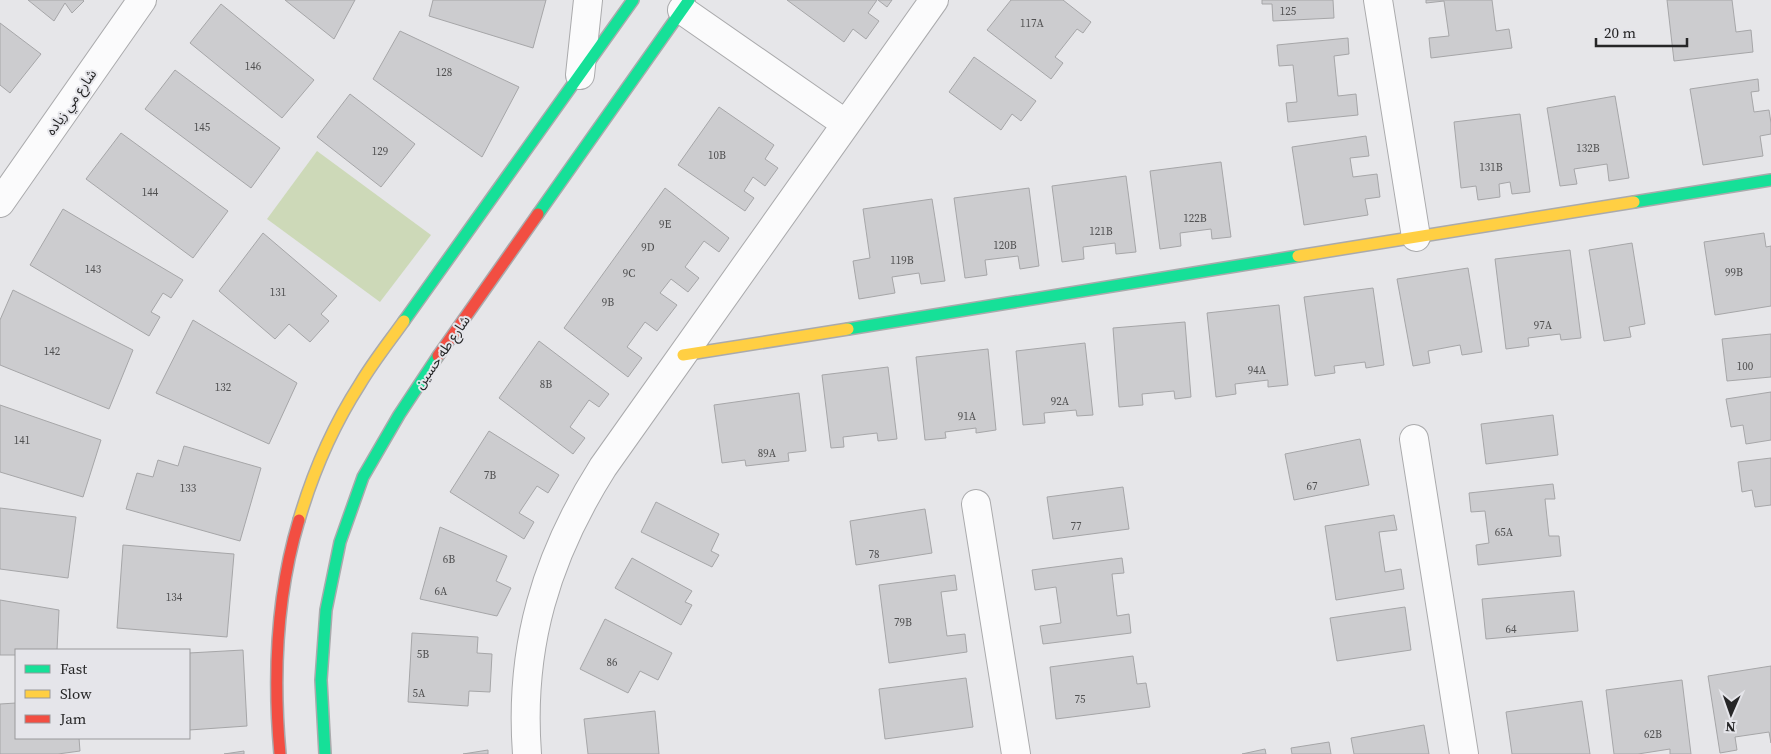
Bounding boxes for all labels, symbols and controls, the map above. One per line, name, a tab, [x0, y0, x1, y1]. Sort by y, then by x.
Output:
house number: 125	[1280, 4, 1297, 19]
scale bar	[1596, 15, 1687, 47]
house number: 117A	[1020, 16, 1045, 31]
text: 20 m	[1604, 22, 1636, 43]
house number: 146	[245, 59, 262, 74]
street label: شارع مي زياده	[41, 65, 102, 140]
house number: 128	[436, 65, 452, 80]
house number: 145	[194, 120, 211, 135]
house number: 132B	[1576, 141, 1600, 156]
house number: 129	[372, 144, 388, 159]
house number: 10B	[708, 148, 726, 163]
house number: 131B	[1479, 160, 1503, 175]
house number: 144	[142, 185, 159, 200]
house number: 122B	[1183, 211, 1207, 226]
house number: 9E	[659, 217, 671, 232]
house number: 121B	[1089, 224, 1113, 239]
house number: 120B	[993, 238, 1017, 253]
house number: 9D	[641, 240, 655, 255]
house number: 119B	[890, 253, 914, 268]
house number: 143	[85, 262, 102, 277]
house number: 99B	[1725, 265, 1743, 280]
house number: 9C	[623, 266, 635, 281]
house number: 131	[270, 285, 286, 300]
house number: 9B	[602, 295, 614, 310]
street label: شارع طه حسين	[409, 311, 476, 393]
house number: 97A	[1534, 318, 1553, 333]
house number: 142	[44, 344, 61, 359]
house number: 100	[1737, 359, 1754, 374]
house number: 94A	[1248, 363, 1267, 378]
house number: 8B	[540, 377, 552, 392]
house number: 132	[215, 380, 232, 395]
house number: 92A	[1051, 394, 1070, 409]
house number: 91A	[958, 409, 977, 424]
house number: 141	[14, 433, 30, 448]
house number: 89A	[758, 446, 777, 461]
house number: 7B	[484, 468, 496, 483]
house number: 67	[1307, 479, 1318, 494]
house number: 133	[180, 481, 197, 496]
house number: 77	[1071, 519, 1082, 534]
house number: 65A	[1495, 525, 1514, 540]
house number: 78	[869, 547, 880, 562]
house number: 6B	[443, 552, 455, 567]
house number: 6A	[435, 584, 448, 599]
house number: 134	[166, 590, 183, 605]
house number: 79B	[894, 615, 912, 630]
house number: 64	[1506, 622, 1517, 637]
house number: 5B	[417, 647, 429, 662]
legend	[15, 649, 190, 739]
house number: 86	[607, 655, 618, 670]
text: Fast	[60, 658, 87, 679]
text: Slow	[60, 683, 92, 704]
house number: 5A	[413, 686, 426, 701]
north arrow	[1706, 689, 1756, 739]
house number: 75	[1075, 692, 1086, 707]
text: Jam	[59, 708, 87, 729]
text: N	[1725, 717, 1736, 737]
house number: 62B	[1644, 727, 1662, 742]

